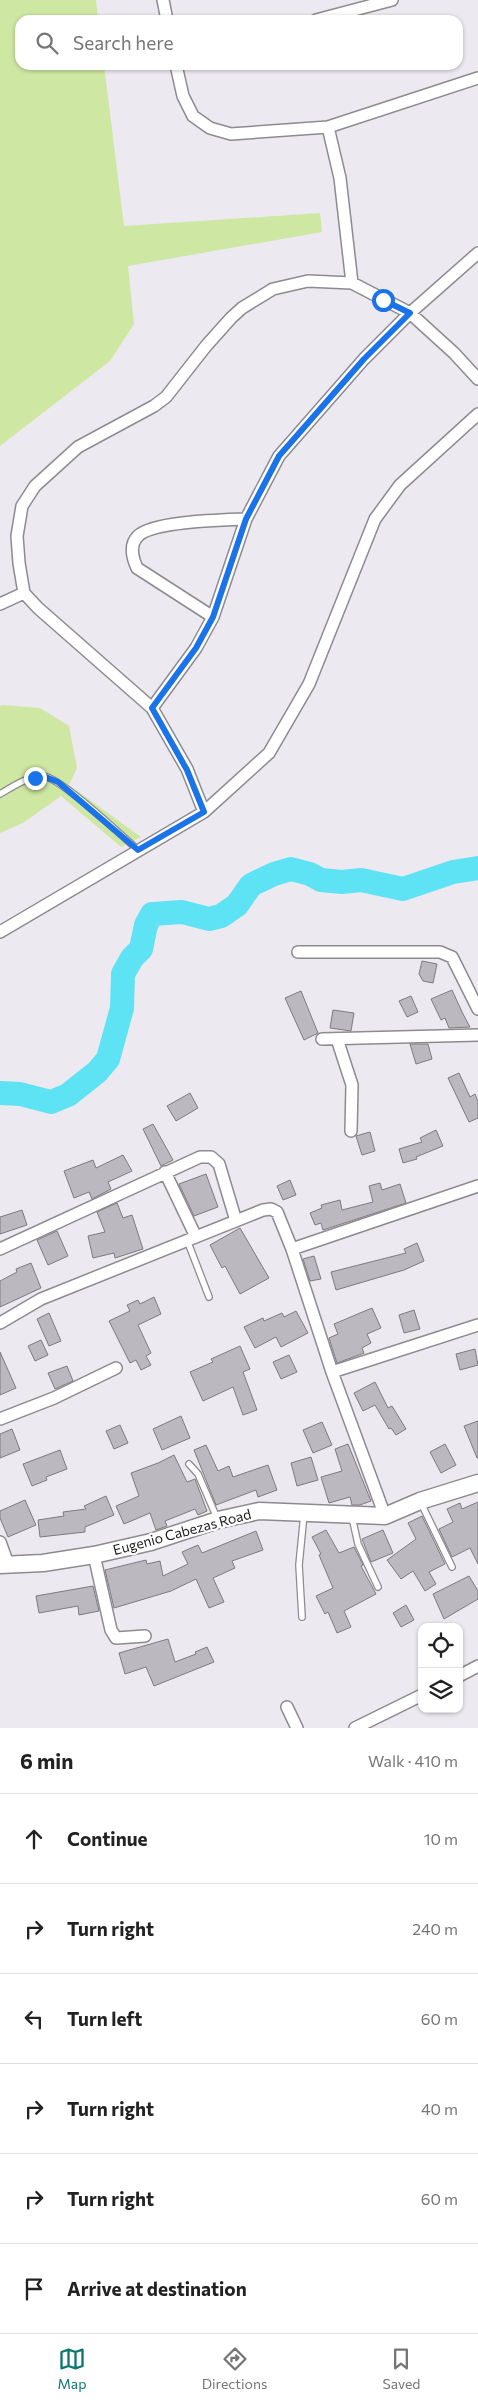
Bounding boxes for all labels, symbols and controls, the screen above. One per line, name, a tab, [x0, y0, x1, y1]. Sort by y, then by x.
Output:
search box	[15, 15, 463, 70]
icon: search	[33, 29, 61, 57]
text: Search here	[73, 31, 173, 54]
route start	[372, 289, 395, 312]
route end	[24, 767, 47, 790]
street label: Eugenio Cabezas Road	[111, 1505, 253, 1558]
map controls	[418, 1623, 463, 1713]
button: locate	[418, 1623, 463, 1668]
button: layers	[418, 1668, 463, 1713]
text: 6 min	[20, 1748, 73, 1773]
text: Walk · 410 m	[368, 1751, 458, 1770]
icon: ahead	[20, 1825, 48, 1853]
text: Continue	[67, 1827, 147, 1850]
text: 10 m	[424, 1829, 458, 1848]
icon: right	[20, 1915, 48, 1943]
text: Turn right	[67, 1917, 154, 1940]
text: 240 m	[412, 1919, 458, 1938]
icon: left	[20, 2005, 48, 2033]
text: Turn left	[67, 2007, 142, 2030]
text: 60 m	[421, 2009, 458, 2028]
icon: right	[20, 2095, 48, 2123]
text: Turn right	[67, 2097, 154, 2120]
text: 40 m	[421, 2099, 458, 2118]
icon: right	[20, 2185, 48, 2213]
text: Turn right	[67, 2187, 154, 2210]
text: 60 m	[421, 2189, 458, 2208]
icon: arrive	[20, 2275, 48, 2303]
text: Arrive at destination	[67, 2277, 247, 2300]
tab: Map	[58, 2345, 86, 2392]
tab: Directions	[202, 2345, 267, 2392]
tab: Saved	[383, 2345, 420, 2392]

